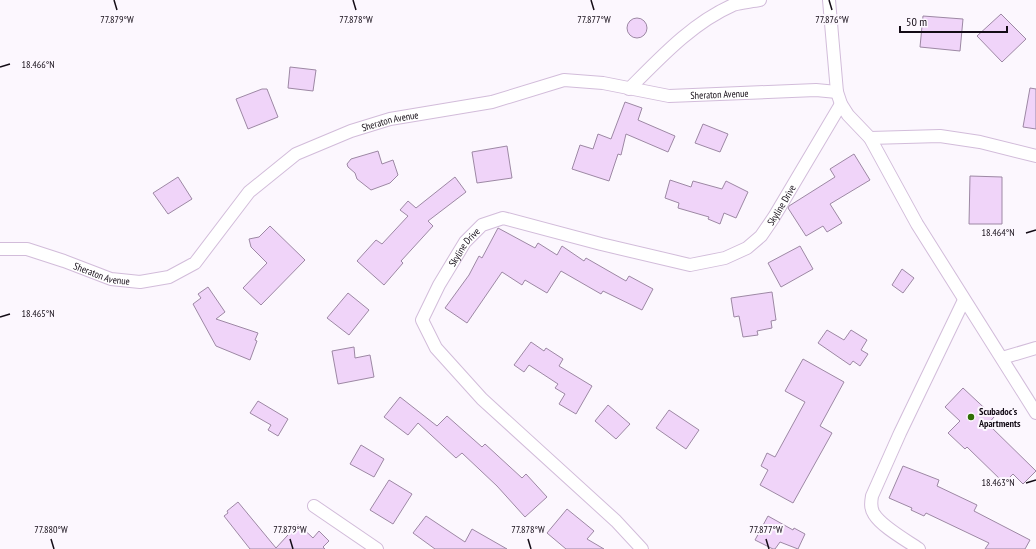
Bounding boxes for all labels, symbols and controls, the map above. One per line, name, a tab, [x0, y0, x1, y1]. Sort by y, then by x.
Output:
scale bar	[900, 8, 1007, 34]
text: 77.879°W	[100, 13, 134, 26]
text: 77.878°W	[339, 13, 373, 26]
text: 77.877°W	[577, 13, 611, 26]
text: 77.876°W	[815, 13, 849, 26]
text: 50 m	[906, 14, 927, 29]
text: 18.466°N	[21, 58, 55, 71]
street label: Sheraton Avenue	[690, 87, 749, 102]
street label: Sheraton Avenue	[360, 108, 419, 134]
street label: Skyline Drive	[764, 182, 799, 228]
street label: Skyline Drive	[446, 225, 483, 269]
text: 18.464°N	[981, 226, 1015, 239]
street label: Sheraton Avenue	[72, 259, 130, 288]
text: 18.465°N	[21, 307, 55, 320]
place label: Scubadoc's Apartments	[978, 405, 1021, 430]
marker: Scubadoc's Apartments	[966, 412, 976, 422]
text: 18.463°N	[981, 476, 1015, 489]
text: 77.880°W	[34, 523, 68, 536]
text: 77.879°W	[273, 523, 307, 536]
text: 77.878°W	[511, 523, 545, 536]
text: 77.877°W	[749, 523, 783, 536]

